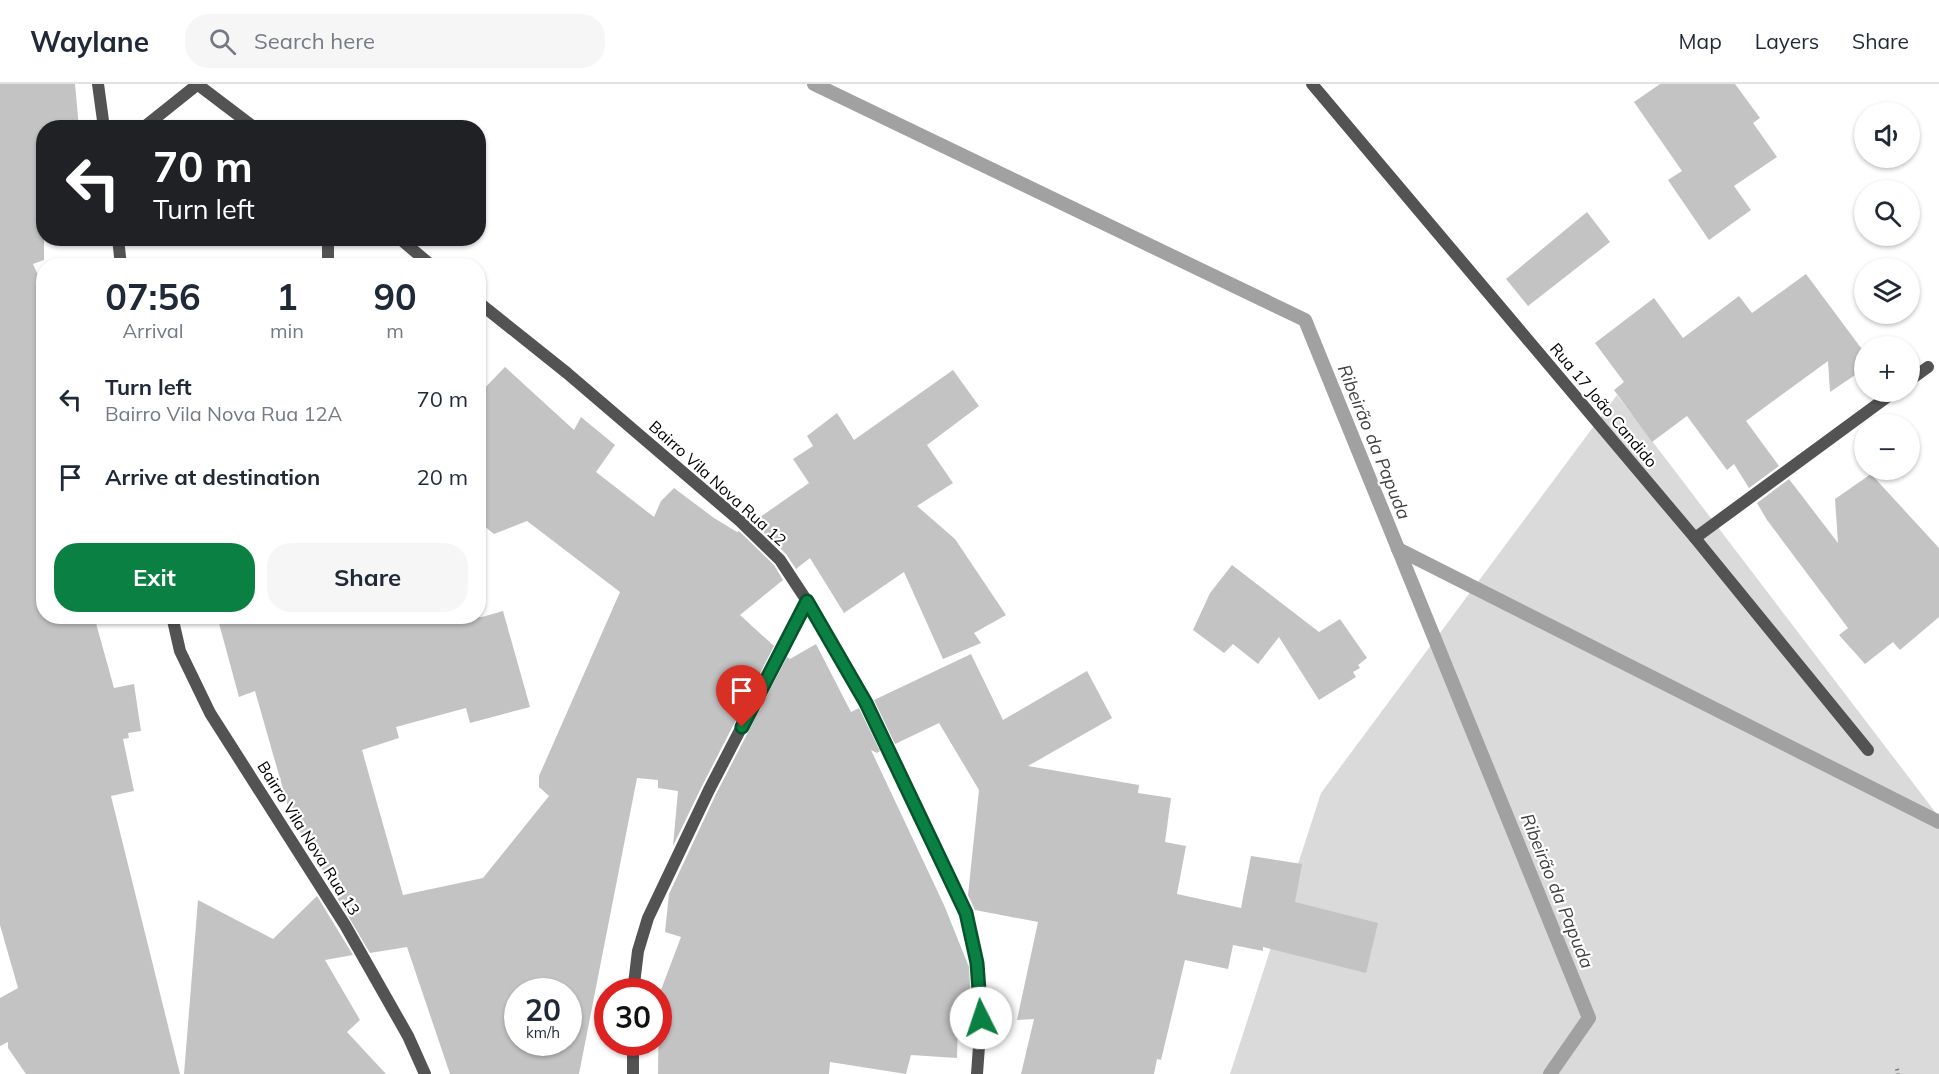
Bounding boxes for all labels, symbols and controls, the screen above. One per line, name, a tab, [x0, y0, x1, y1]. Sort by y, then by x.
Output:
search box	[185, 14, 605, 68]
text: Waylane	[30, 24, 149, 59]
icon: search	[206, 25, 239, 58]
text: Search here	[254, 27, 375, 55]
text: Map	[1679, 28, 1722, 54]
text: Layers	[1755, 28, 1819, 54]
text: Share	[1852, 28, 1909, 54]
map controls	[1854, 102, 1920, 480]
button: sound	[1854, 102, 1920, 168]
text: 70 m	[153, 140, 253, 193]
icon: left	[54, 144, 132, 222]
button: search	[1854, 180, 1920, 246]
text: Turn left	[153, 192, 255, 226]
button: layers	[1854, 258, 1920, 324]
text: 07:56	[105, 274, 201, 319]
text: 1	[276, 274, 298, 319]
text: 90	[373, 274, 417, 319]
text: Arrival	[122, 318, 184, 343]
text: min	[270, 318, 304, 343]
text: m	[386, 318, 404, 343]
button: +	[1854, 336, 1920, 402]
street label: Rua 17 João Candido	[1546, 339, 1662, 471]
water label: Ribeirão da Papuda	[1333, 361, 1416, 523]
text: Turn left	[105, 373, 192, 401]
icon: left	[54, 383, 87, 416]
text: 70 m	[417, 385, 468, 413]
text: Bairro Vila Nova Rua 12A	[105, 401, 342, 426]
button: −	[1854, 414, 1920, 480]
street label: Bairro Vila Nova Rua 12	[645, 416, 791, 550]
icon: arrive	[54, 461, 87, 494]
text: Arrive at destination	[105, 463, 320, 491]
text: 20 m	[417, 463, 468, 491]
button: Exit	[54, 543, 255, 612]
button: Share	[267, 543, 468, 612]
pin	[716, 665, 767, 727]
icon: arrive	[725, 674, 758, 707]
street label: Bairro Vila Nova Rua 13	[253, 757, 365, 919]
water label: Ribeirão da Papuda	[1516, 810, 1599, 972]
speed limit sign: 30	[594, 978, 672, 1056]
position arrow	[949, 986, 1013, 1050]
text: 20	[525, 991, 561, 1029]
text: km/h	[526, 1023, 560, 1042]

